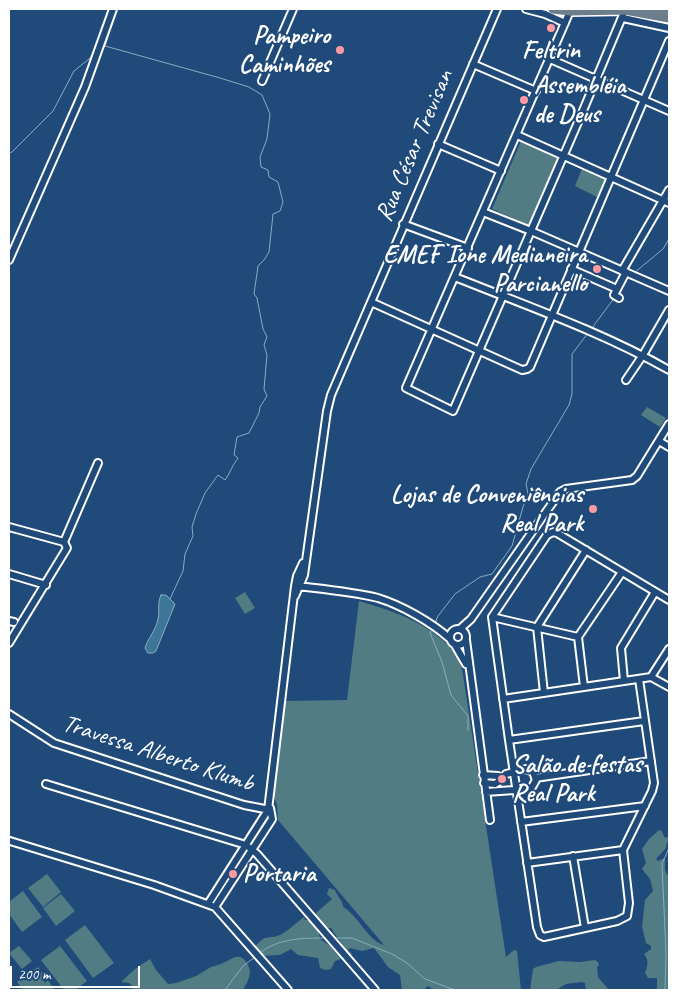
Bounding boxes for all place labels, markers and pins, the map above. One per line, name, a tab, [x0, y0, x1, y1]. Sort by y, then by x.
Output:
place label: Pampeiro Caminhões	[239, 21, 330, 80]
marker: Feltrin	[545, 22, 557, 34]
place label: Feltrin	[522, 36, 580, 66]
marker: Pampeiro Caminhões	[334, 44, 346, 56]
place label: Assembléia de Deus	[534, 71, 625, 130]
marker: Assembléia de Deus	[518, 94, 530, 106]
place label: EMEF Ione Medianeira Parcianello	[383, 240, 587, 299]
marker: EMEF Ione Medianeira Parcianello	[591, 263, 603, 275]
place label: Lojas de Conveniências Real Park	[391, 480, 583, 539]
marker: Lojas de Conveniências Real Park	[587, 503, 599, 515]
place label: Salão de festas Real Park	[512, 750, 642, 809]
marker: Salão de festas Real Park	[496, 773, 508, 785]
place label: Portaria	[243, 859, 316, 889]
marker: Portaria	[227, 868, 239, 880]

